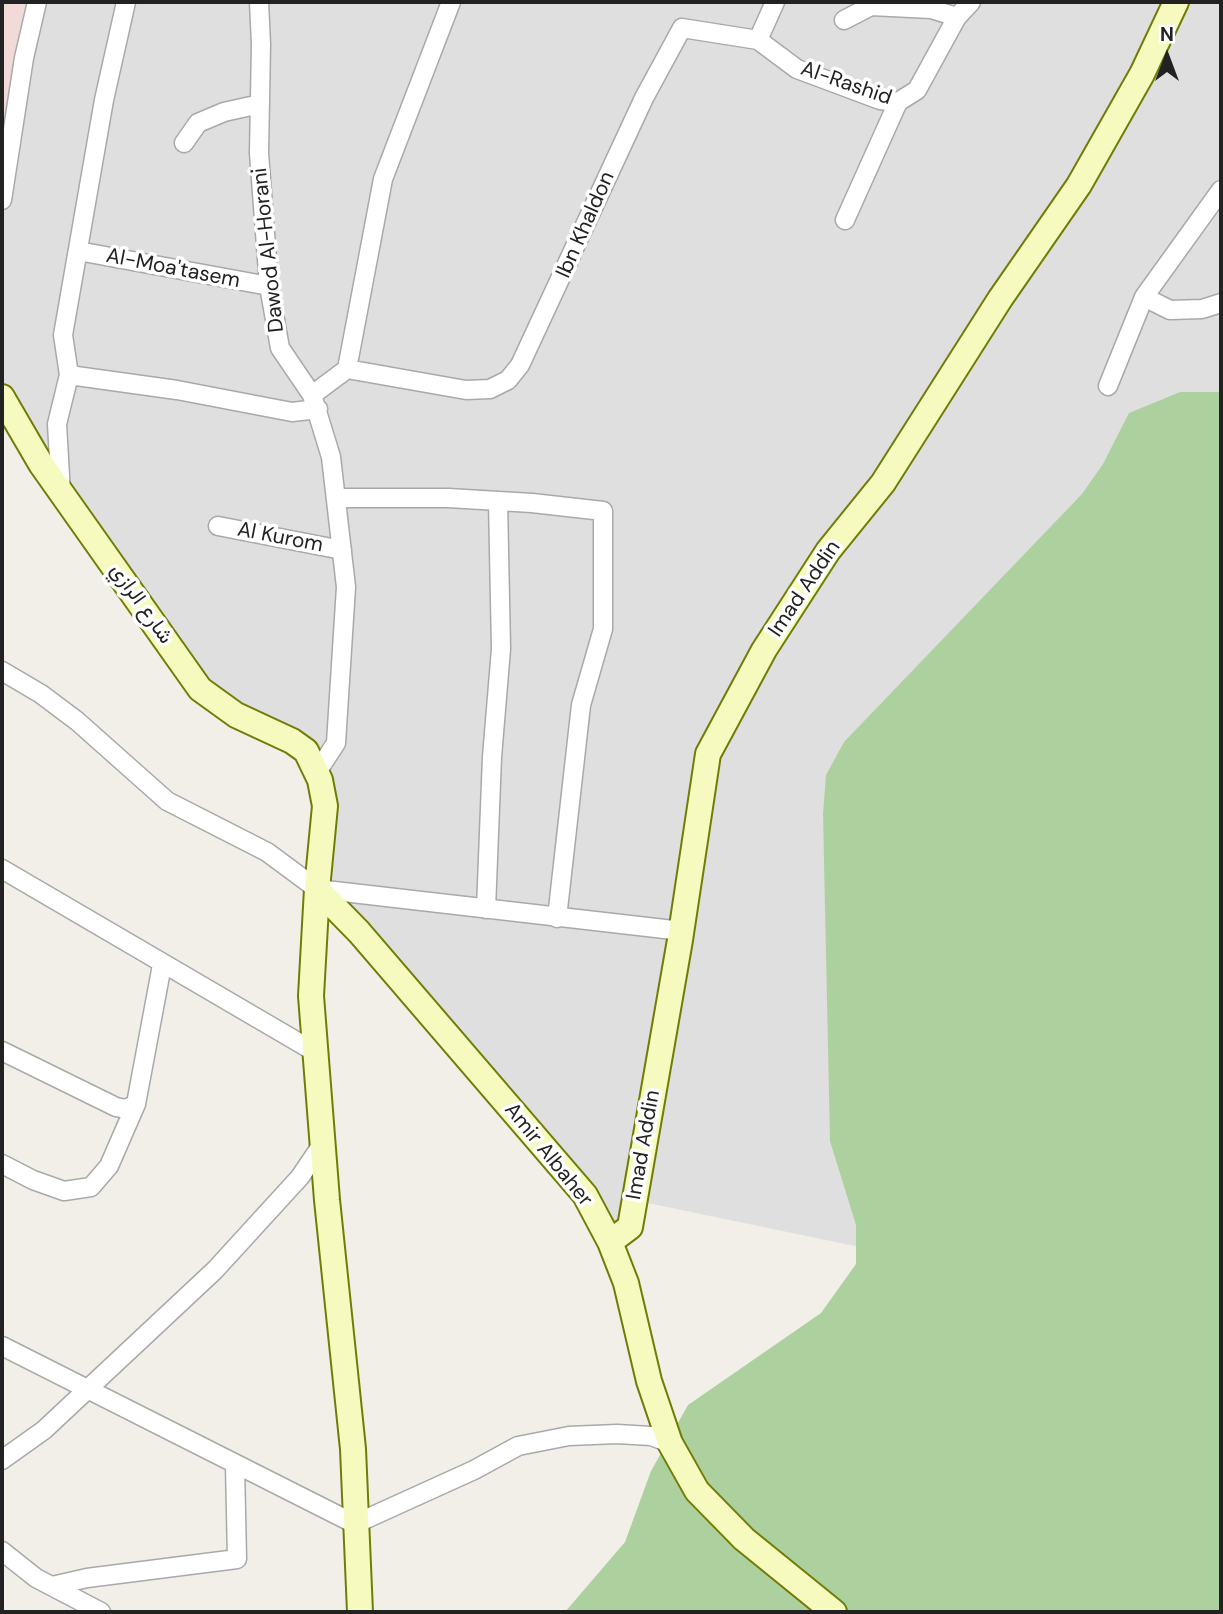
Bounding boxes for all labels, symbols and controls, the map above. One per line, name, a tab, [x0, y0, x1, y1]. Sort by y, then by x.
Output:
north arrow	[1132, 21, 1202, 91]
text: N	[1160, 22, 1174, 47]
street label: Al-Rashid	[797, 57, 895, 111]
street label: Dawod Al-Horani	[248, 166, 290, 334]
street label: Ibn Khaldon	[551, 168, 621, 282]
street label: Al-Moa'tasem	[104, 244, 242, 294]
street label: Al Kurom	[235, 517, 325, 559]
street label: Imad Addin	[764, 536, 846, 642]
street label: شارع الرازي	[104, 559, 178, 649]
street label: Imad Addin	[622, 1088, 666, 1202]
street label: Amir Albaher	[499, 1098, 597, 1212]

